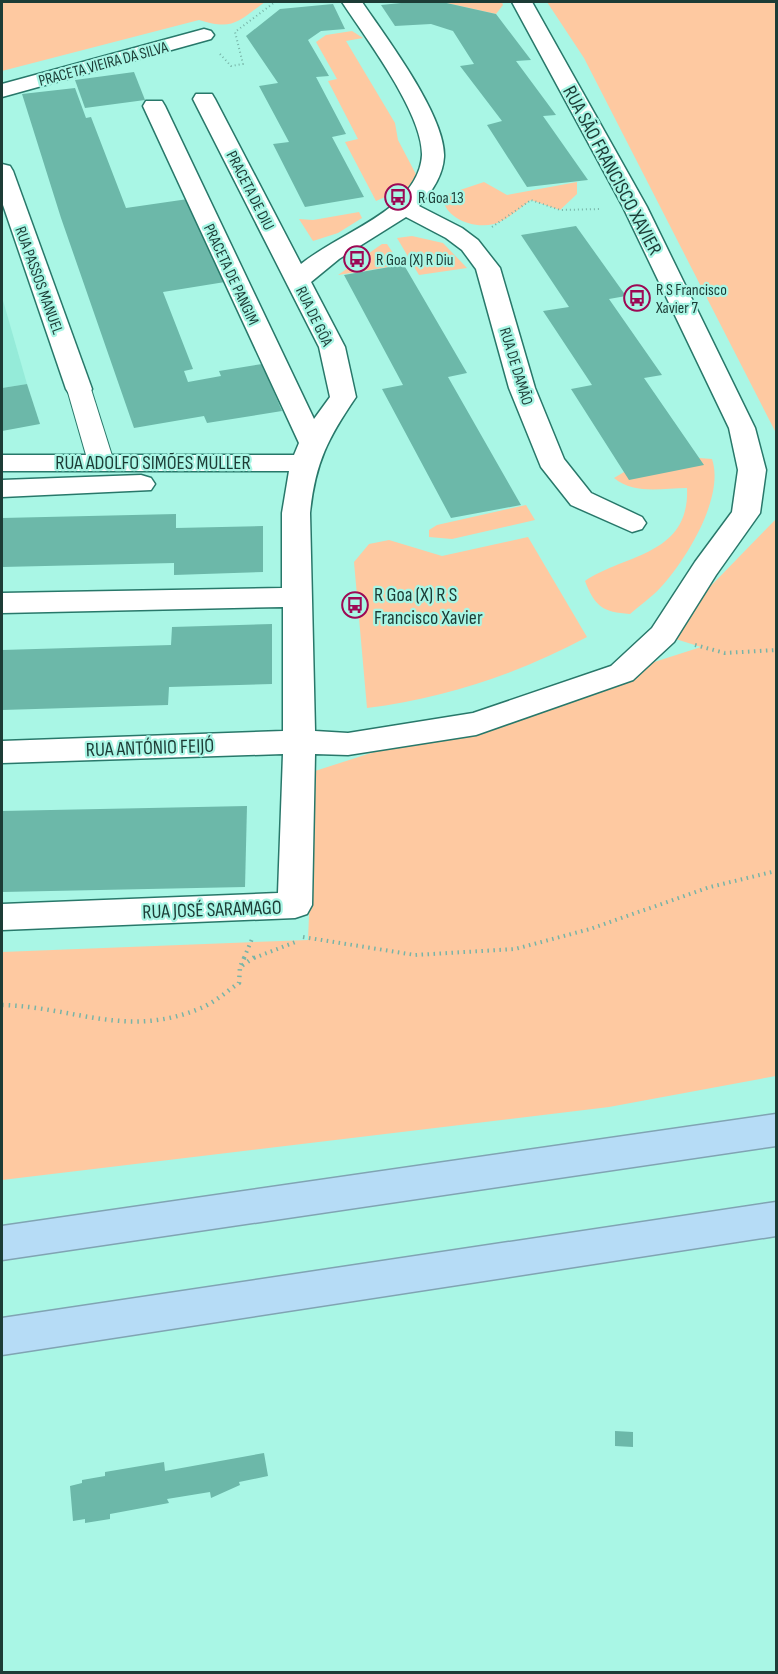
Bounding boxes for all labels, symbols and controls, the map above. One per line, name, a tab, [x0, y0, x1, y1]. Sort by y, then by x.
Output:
street label: PRACETA VIEIRA DA SILVA	[37, 38, 170, 91]
street label: RUA SÃO FRANCISCO XAVIER	[557, 82, 667, 259]
street label: PRACETA DE DIU	[222, 148, 278, 233]
bus stop icon: R Goa 13	[383, 182, 413, 212]
place label: R Goa 13	[418, 189, 464, 208]
street label: PRACETA DE PANGIM	[199, 221, 262, 328]
street label: RUA PASSOS MANUEL	[10, 224, 67, 337]
bus stop icon: R Goa (X) R Diu	[342, 244, 372, 274]
place label: R Goa (X) R Diu	[376, 251, 453, 270]
place label: R S Francisco Xavier 7	[655, 281, 727, 318]
bus stop icon: R S Francisco Xavier 7	[622, 283, 652, 313]
street label: RUA DE GÔA	[291, 284, 336, 350]
street label: RUA DE DAMÃO	[495, 325, 536, 408]
street label: RUA ADOLFO SIMÕES MULLER	[55, 451, 251, 475]
place label: R Goa (X) R S Francisco Xavier	[374, 583, 483, 630]
bus stop icon: R Goa (X) R S Francisco Xavier	[340, 590, 370, 620]
street label: RUA ANTÓNIO FEIJÓ	[85, 734, 215, 762]
street label: RUA JOSÉ SARAMAGO	[142, 896, 282, 924]

